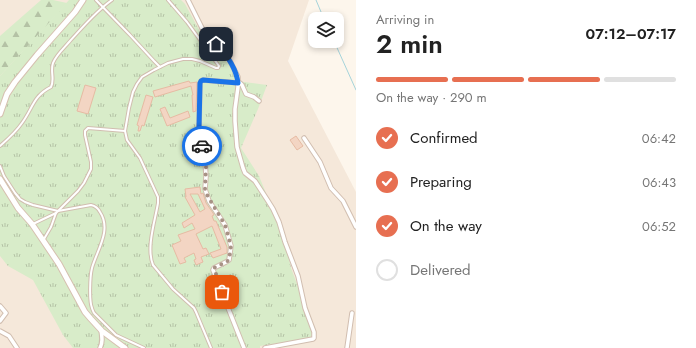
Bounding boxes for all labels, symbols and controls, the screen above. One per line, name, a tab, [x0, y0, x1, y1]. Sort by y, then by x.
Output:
text: Arriving in	[376, 10, 434, 29]
map controls	[308, 12, 344, 48]
button: layers	[308, 12, 344, 48]
text: 07:12–07:17	[585, 23, 676, 45]
text: 2 min	[376, 25, 443, 63]
pin	[199, 27, 233, 61]
icon: home	[205, 33, 227, 55]
text: On the way · 290 m	[376, 88, 487, 107]
courier	[182, 126, 222, 166]
icon: check	[376, 127, 398, 149]
text: Confirmed	[410, 127, 478, 149]
text: 06:42	[642, 129, 676, 148]
icon: car	[191, 135, 213, 157]
icon: check	[376, 171, 398, 193]
text: Preparing	[410, 171, 472, 193]
text: 06:43	[642, 173, 676, 192]
icon: check	[376, 215, 398, 237]
text: On the way	[410, 215, 482, 237]
text: 06:52	[642, 217, 676, 236]
text: Delivered	[410, 259, 471, 281]
pin	[205, 275, 239, 309]
icon: bag	[211, 281, 233, 303]

